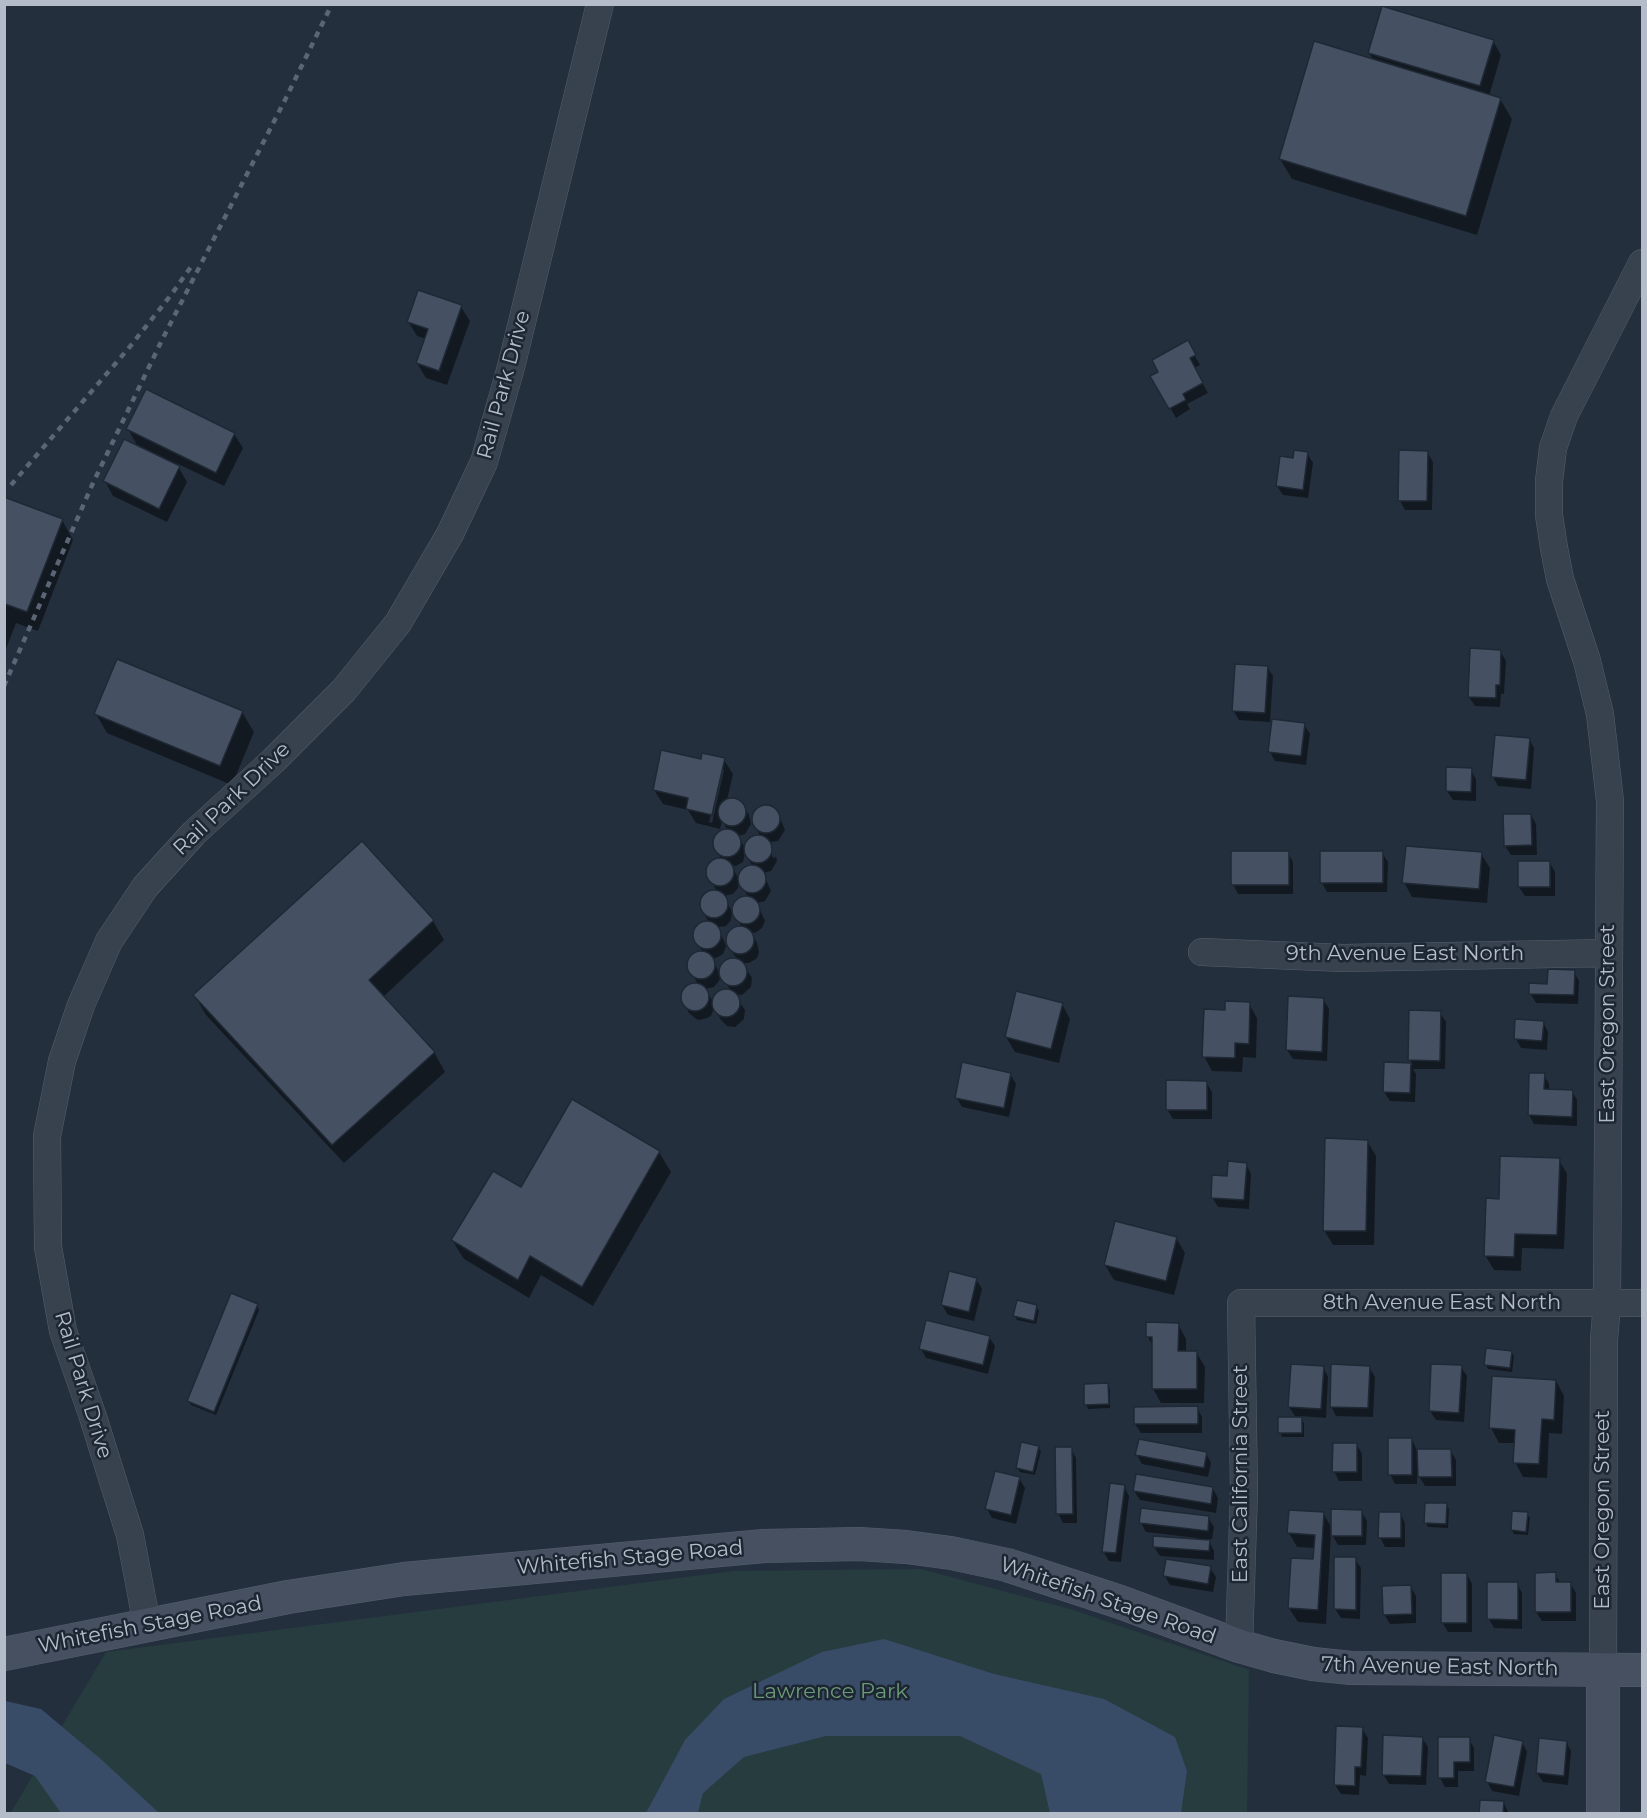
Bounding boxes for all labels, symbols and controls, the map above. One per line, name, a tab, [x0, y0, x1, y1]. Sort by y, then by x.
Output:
street label: Rail Park Drive	[472, 308, 536, 462]
street label: Rail Park Drive	[168, 737, 296, 861]
street label: East Oregon Street	[1595, 924, 1621, 1124]
street label: 9th Avenue East North	[1286, 941, 1524, 967]
street label: 8th Avenue East North	[1323, 1290, 1561, 1316]
street label: Rail Park Drive	[49, 1308, 117, 1462]
street label: East California Street	[1228, 1365, 1254, 1583]
street label: East Oregon Street	[1590, 1410, 1616, 1610]
street label: Whitefish Stage Road	[516, 1536, 744, 1580]
street label: Whitefish Stage Road	[997, 1552, 1219, 1650]
street label: Whitefish Stage Road	[36, 1591, 264, 1659]
street label: 7th Avenue East North	[1321, 1652, 1559, 1682]
park label: Lawrence Park	[752, 1679, 908, 1705]

